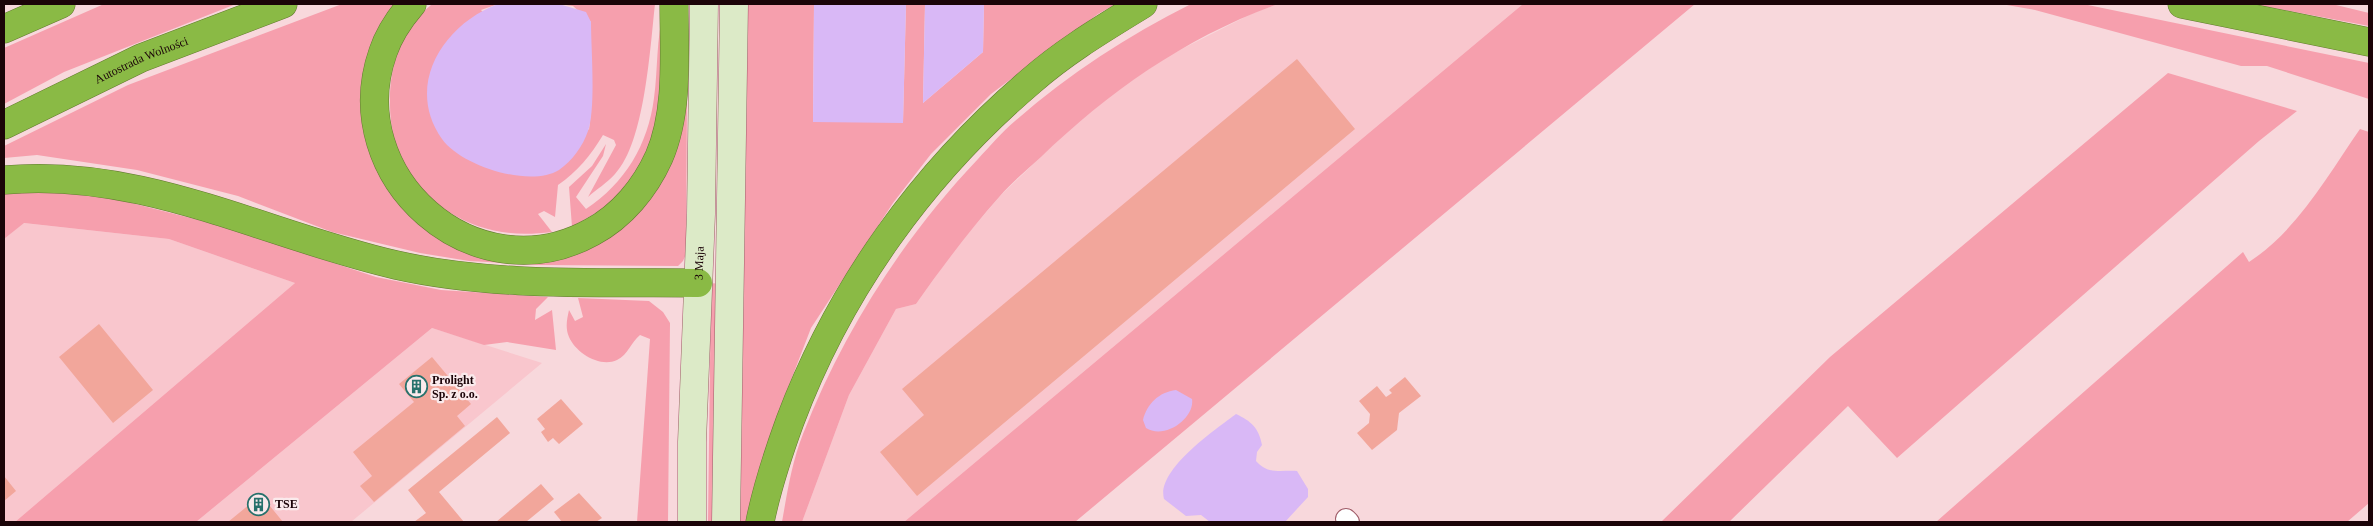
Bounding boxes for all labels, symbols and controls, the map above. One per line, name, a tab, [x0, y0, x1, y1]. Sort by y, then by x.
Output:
street label: Autostrada Wolności	[92, 34, 191, 87]
street label: 3 Maja	[691, 245, 707, 280]
place label: Prolight Sp. z o.o.	[432, 373, 478, 401]
building icon: Prolight Sp. z o.o.	[404, 375, 428, 399]
building icon: TSE	[247, 492, 271, 516]
place label: TSE	[275, 497, 298, 511]

